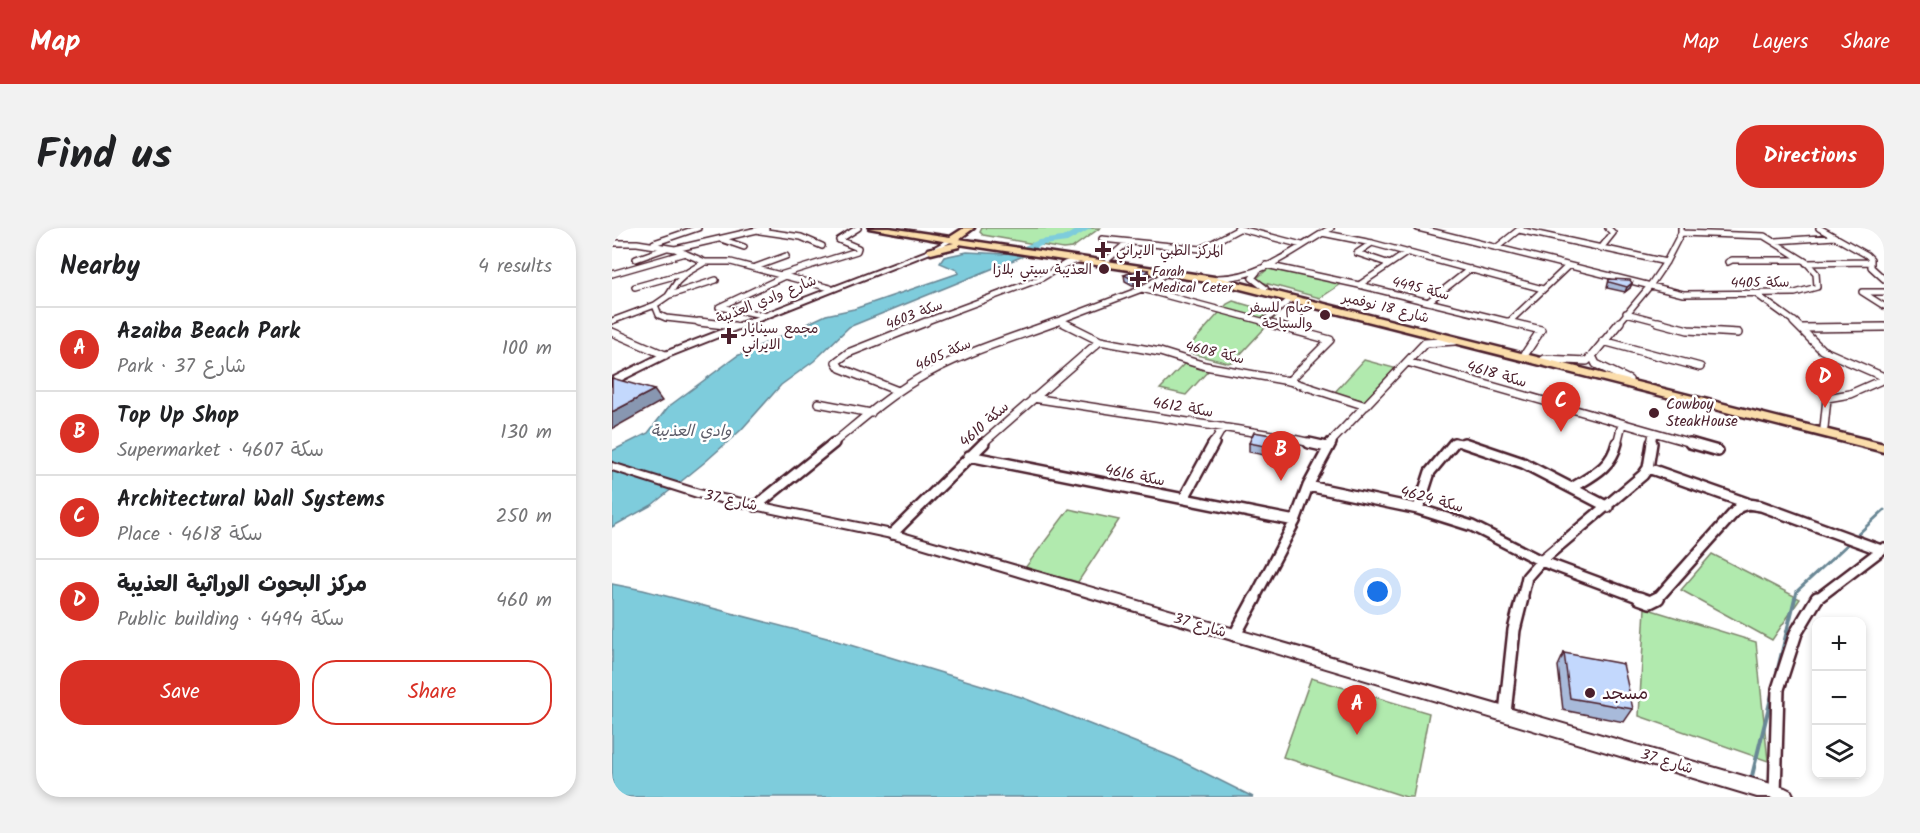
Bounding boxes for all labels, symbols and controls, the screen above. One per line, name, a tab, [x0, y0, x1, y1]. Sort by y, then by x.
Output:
text: Map	[30, 20, 81, 65]
text: Map	[1682, 26, 1719, 59]
text: Layers	[1752, 26, 1808, 59]
text: Share	[1841, 26, 1890, 59]
text: Find us	[36, 123, 172, 190]
button: Directions	[1736, 125, 1884, 188]
place label: المركز الطبي الايراني	[1116, 240, 1223, 263]
marker: المركز الطبي الايراني	[1094, 241, 1112, 259]
text: Nearby	[60, 246, 140, 288]
text: 4 results	[478, 251, 552, 283]
place label: العذيبة سيتي بلازا	[993, 259, 1092, 282]
place label: Farah Medical Ceter	[1152, 261, 1234, 299]
marker: العذيبة سيتي بلازا	[1097, 262, 1111, 276]
street label: شارع وادي العذيبة	[713, 270, 820, 330]
marker: Farah Medical Ceter	[1129, 270, 1147, 288]
street label: سكة 4495	[1390, 271, 1452, 307]
street label: سكة 4405	[1730, 271, 1790, 295]
street label: شارع 18 نوفمبر	[1339, 286, 1431, 329]
street label: سكة 4603	[883, 294, 946, 336]
place label: خيام للسفر والسياحة	[1248, 297, 1313, 335]
marker: خيام للسفر والسياحة	[1318, 308, 1332, 322]
text: Azaiba Beach Park	[117, 315, 300, 350]
place label: مجمع سينايار الايراني	[741, 318, 818, 357]
marker: مجمع سينايار الايراني	[720, 327, 738, 345]
text: A	[73, 333, 86, 365]
text: 100 m	[502, 333, 552, 365]
street label: سكة 4605	[912, 333, 975, 377]
street label: سكة 4608	[1183, 336, 1246, 370]
text: Park · شارع 37	[117, 351, 246, 383]
street label: سكة 4618	[1464, 355, 1530, 395]
pin: D	[1806, 358, 1844, 408]
pin: C	[1542, 382, 1580, 432]
street label: سكة 4612	[1151, 391, 1215, 425]
place label: Cowboy SteakHouse	[1666, 393, 1738, 434]
street label: سكة 4610	[954, 396, 1015, 454]
text: Top Up Shop	[117, 399, 239, 434]
marker: Cowboy SteakHouse	[1647, 406, 1661, 420]
text: B	[73, 417, 86, 449]
text: 130 m	[500, 417, 552, 449]
water label: وادي العذيبة	[651, 419, 732, 444]
pin: B	[1262, 432, 1300, 481]
text: Supermarket · سكة 4607	[117, 435, 324, 467]
street label: سكة 4616	[1103, 458, 1167, 494]
street label: سكة 4624	[1397, 480, 1466, 520]
text: Architectural Wall Systems	[117, 483, 385, 518]
street label: شارع 37	[702, 484, 760, 518]
text: C	[73, 501, 86, 533]
text: 250 m	[496, 501, 552, 533]
text: Place · سكة 4618	[117, 519, 263, 551]
text: مركز البحوث الوراثية العذيبة	[117, 568, 367, 603]
your location	[1363, 577, 1392, 606]
text: D	[73, 585, 86, 617]
text: 460 m	[496, 585, 552, 617]
text: Public building · سكة 4494	[117, 604, 344, 636]
street label: شارع 37	[1170, 607, 1229, 645]
map controls	[1812, 617, 1866, 779]
button: +	[1812, 617, 1866, 671]
button: Save	[60, 660, 300, 725]
button: Share	[312, 660, 552, 725]
button: −	[1812, 671, 1866, 725]
place label: مسجد	[1602, 680, 1648, 709]
pin: A	[1338, 686, 1376, 735]
marker: مسجد	[1583, 686, 1597, 700]
button: layers	[1812, 725, 1866, 779]
street label: شارع 37	[1637, 743, 1696, 781]

